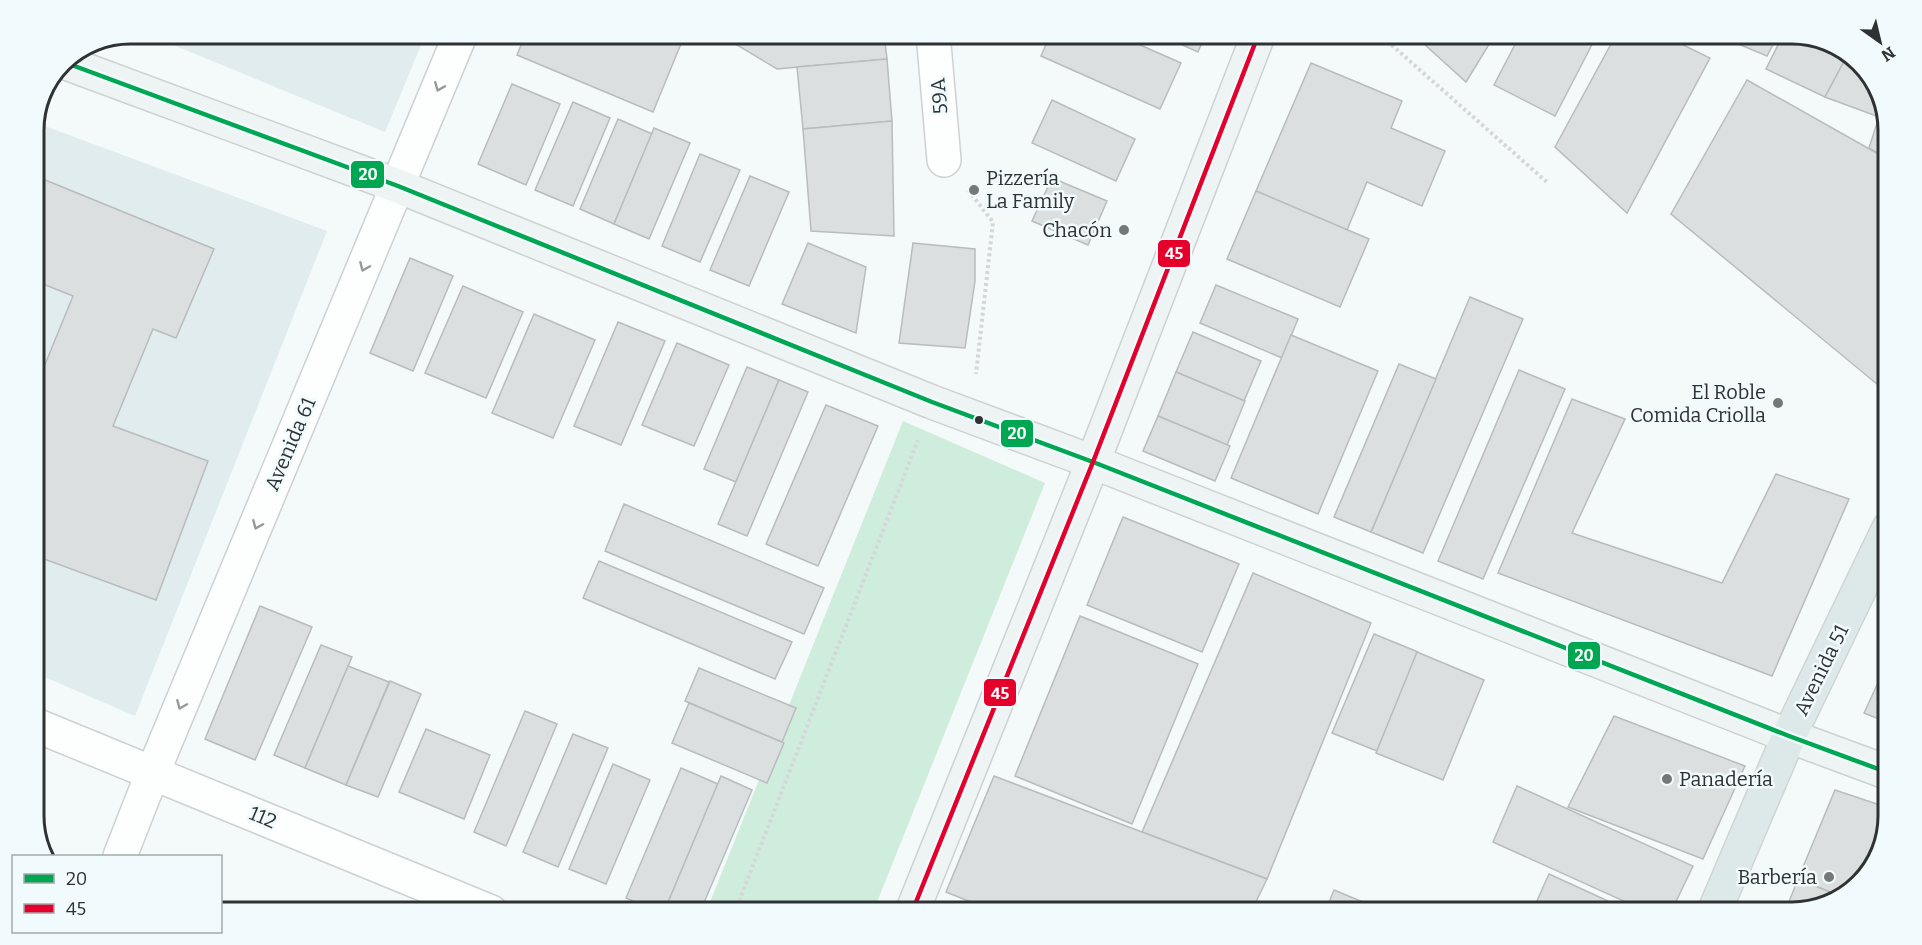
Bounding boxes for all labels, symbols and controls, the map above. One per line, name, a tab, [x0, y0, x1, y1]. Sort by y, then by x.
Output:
north arrow	[1850, 12, 1910, 72]
text: N	[1878, 43, 1899, 65]
street label: 59A	[925, 76, 953, 115]
one-way arrow	[434, 81, 446, 92]
line badge: 20	[350, 160, 385, 189]
text: 20	[358, 165, 378, 184]
place label: Pizzería La Family	[986, 166, 1075, 213]
marker: Pizzería La Family	[967, 183, 981, 197]
place label: Chacón	[1042, 218, 1112, 242]
marker: Chacón	[1117, 223, 1131, 237]
line badge: 45	[1157, 239, 1191, 268]
text: 45	[1165, 244, 1183, 263]
one-way arrow	[359, 261, 371, 272]
place label: El Roble Comida Criolla	[1630, 380, 1766, 427]
street label: Avenida 61	[260, 394, 320, 494]
marker: El Roble Comida Criolla	[1771, 396, 1785, 410]
unlabelled marker	[973, 414, 985, 426]
line badge: 20	[1000, 419, 1034, 448]
text: 20	[1007, 424, 1027, 443]
one-way arrow	[252, 518, 264, 529]
street label: Avenida 51	[1789, 621, 1853, 719]
line badge: 20	[1567, 641, 1601, 670]
text: 20	[1574, 646, 1594, 665]
line badge: 45	[983, 678, 1017, 707]
text: 45	[991, 684, 1009, 703]
one-way arrow	[177, 698, 189, 709]
place label: Panadería	[1679, 767, 1773, 791]
marker: Panadería	[1660, 772, 1674, 786]
street label: 112	[246, 801, 280, 833]
legend	[12, 855, 222, 933]
place label: Barbería	[1737, 865, 1817, 889]
text: 20	[66, 868, 87, 890]
marker: Barbería	[1822, 870, 1836, 884]
text: 45	[66, 898, 86, 920]

